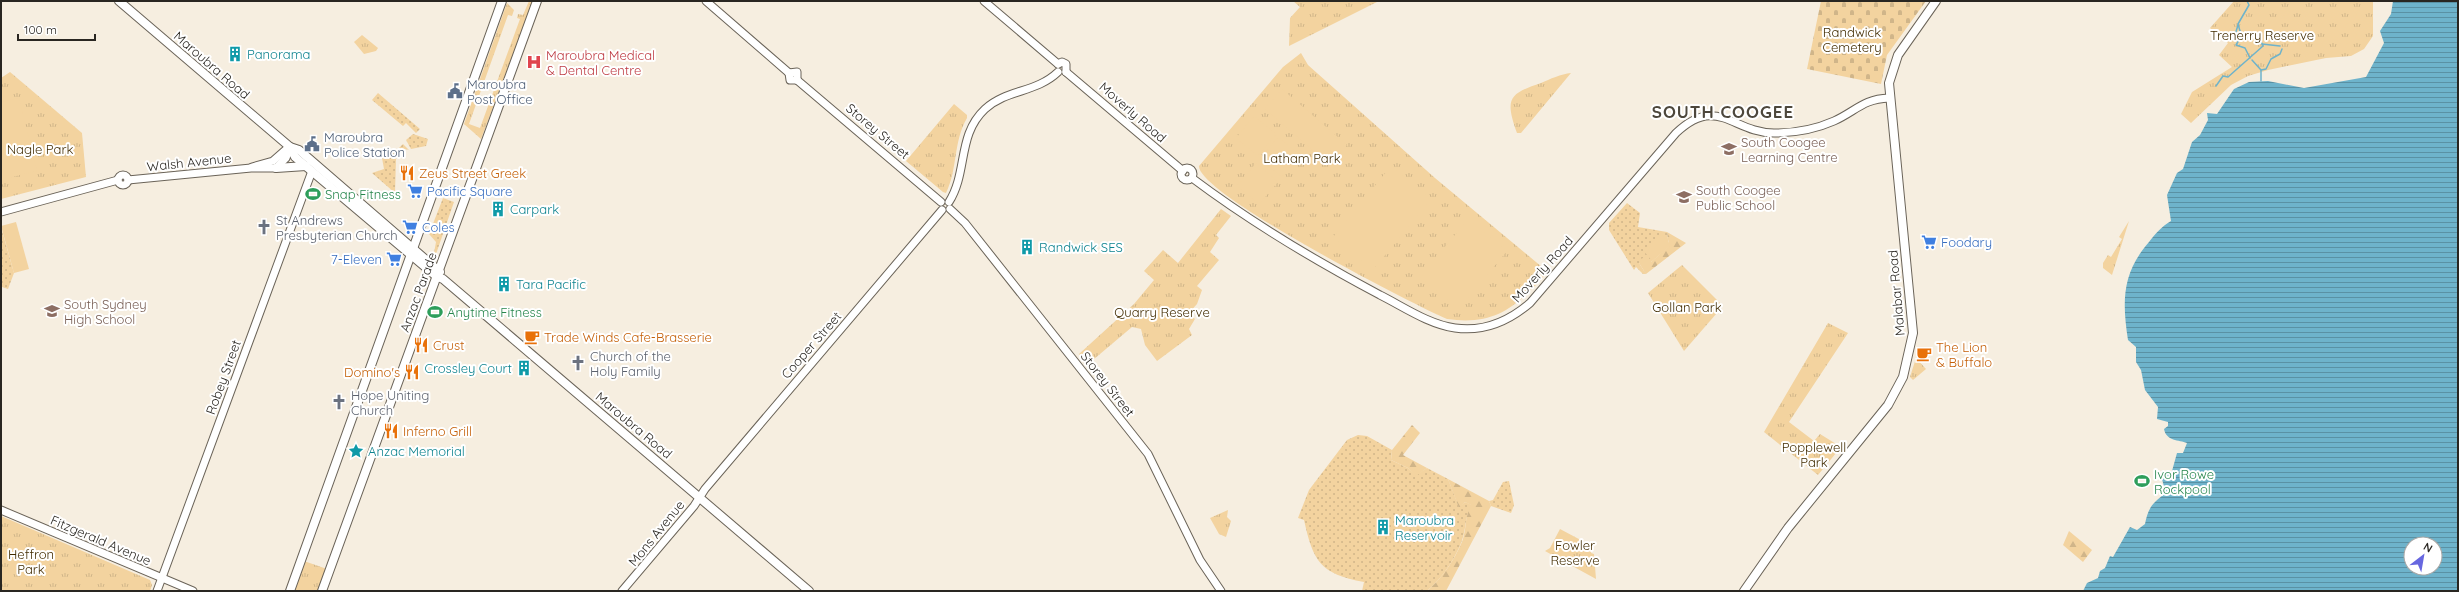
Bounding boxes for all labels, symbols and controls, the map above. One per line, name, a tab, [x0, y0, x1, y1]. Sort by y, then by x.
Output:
scale bar	[18, 16, 95, 42]
text: 100 m	[24, 22, 57, 37]
park label: Randwick Cemetery	[1822, 24, 1882, 55]
park label: Trenerry Reserve	[2210, 27, 2314, 43]
street label: Maroubra Road	[171, 28, 253, 102]
building icon: Panorama	[226, 45, 244, 63]
place label: Panorama	[247, 46, 310, 62]
place label: Maroubra Medical & Dental Centre	[546, 47, 655, 78]
hospital icon: Maroubra Medical & Dental Centre	[525, 53, 543, 71]
place label: Maroubra Post Office	[467, 76, 533, 107]
street label: Moverly Road	[1096, 79, 1170, 145]
public building icon: Maroubra Post Office	[446, 82, 464, 100]
street label: Storey Street	[843, 100, 913, 162]
district label: SOUTH COOGEE	[1652, 101, 1794, 122]
place label: Maroubra Police Station	[324, 129, 405, 160]
place label: South Coogee Learning Centre	[1741, 134, 1838, 165]
public building icon: Maroubra Police Station	[303, 135, 321, 153]
school or university icon: South Coogee Learning Centre	[1720, 140, 1738, 158]
park label: Nagle Park	[7, 141, 73, 157]
street label: Walsh Avenue	[146, 150, 232, 174]
park label: Latham Park	[1263, 150, 1341, 166]
restaurant icon: Zeus Street Greek	[398, 164, 416, 182]
place label: Zeus Street Greek	[419, 165, 526, 181]
supermarket icon: Pacific Square	[406, 182, 424, 200]
place label: South Coogee Public School	[1696, 182, 1781, 213]
place label: Pacific Square	[427, 183, 512, 199]
sports icon: Snap Fitness	[304, 185, 322, 203]
place label: Snap Fitness	[325, 186, 401, 202]
school or university icon: South Coogee Public School	[1675, 188, 1693, 206]
building icon: Carpark	[489, 200, 507, 218]
place label: Carpark	[510, 201, 559, 217]
place label: St Andrews Presbyterian Church	[276, 212, 398, 243]
church icon: St Andrews Presbyterian Church	[255, 218, 273, 236]
supermarket icon: Coles	[401, 218, 419, 236]
place label: Coles	[422, 219, 455, 235]
street label: Moverly Road	[1508, 233, 1576, 305]
supermarket icon: Foodary	[1920, 233, 1938, 251]
place label: Foodary	[1941, 234, 1992, 250]
building icon: Randwick SES	[1018, 238, 1036, 256]
place label: Randwick SES	[1039, 239, 1123, 255]
street label: Malabar Road	[1884, 249, 1908, 337]
supermarket icon: 7-Eleven	[385, 250, 403, 268]
street label: Anzac Parade	[396, 250, 440, 334]
place label: 7-Eleven	[331, 251, 382, 267]
building icon: Tara Pacific	[495, 275, 513, 293]
place label: Tara Pacific	[516, 276, 586, 292]
place label: South Sydney High School	[64, 296, 147, 327]
park label: Gollan Park	[1652, 299, 1722, 315]
school or university icon: South Sydney High School	[43, 302, 61, 320]
sports icon: Anytime Fitness	[426, 303, 444, 321]
place label: Anytime Fitness	[447, 304, 542, 320]
park label: Quarry Reserve	[1114, 304, 1210, 320]
street label: Cooper Street	[778, 308, 844, 382]
cafe icon: Trade Winds Cafe-Brasserie	[523, 328, 541, 346]
place label: Trade Winds Cafe-Brasserie	[544, 329, 712, 345]
restaurant icon: Crust	[412, 336, 430, 354]
place label: Crust	[433, 337, 464, 353]
street label: Robey Street	[202, 338, 244, 416]
place label: The Lion & Buffalo	[1936, 339, 1992, 370]
cafe icon: The Lion & Buffalo	[1915, 345, 1933, 363]
place label: Church of the Holy Family	[590, 348, 671, 379]
street label: Storey Street	[1078, 348, 1138, 420]
church icon: Church of the Holy Family	[569, 354, 587, 372]
building icon: Crossley Court	[515, 359, 533, 377]
place label: Crossley Court	[425, 360, 512, 376]
restaurant icon: Domino's	[403, 363, 421, 381]
place label: Domino's	[344, 364, 400, 380]
place label: Hope Uniting Church	[351, 387, 429, 418]
street label: Maroubra Road	[592, 388, 676, 462]
church icon: Hope Uniting Church	[330, 393, 348, 411]
restaurant icon: Inferno Grill	[382, 422, 400, 440]
place label: Inferno Grill	[403, 423, 472, 439]
park label: Popplewell Park	[1782, 439, 1846, 470]
place icon: Anzac Memorial	[347, 442, 365, 460]
place label: Anzac Memorial	[368, 443, 465, 459]
place label: Ivor Rowe Rockpool	[2154, 466, 2214, 497]
sports icon: Ivor Rowe Rockpool	[2133, 472, 2151, 490]
street label: Mons Avenue	[625, 497, 687, 569]
street label: Fitzgerald Avenue	[48, 512, 154, 568]
place label: Maroubra Reservoir	[1395, 512, 1454, 543]
building icon: Maroubra Reservoir	[1374, 518, 1392, 536]
north arrow	[2403, 536, 2443, 576]
park label: Fowler Reserve	[1550, 537, 1600, 568]
text: N	[2421, 539, 2435, 556]
park label: Heffron Park	[8, 546, 54, 577]

